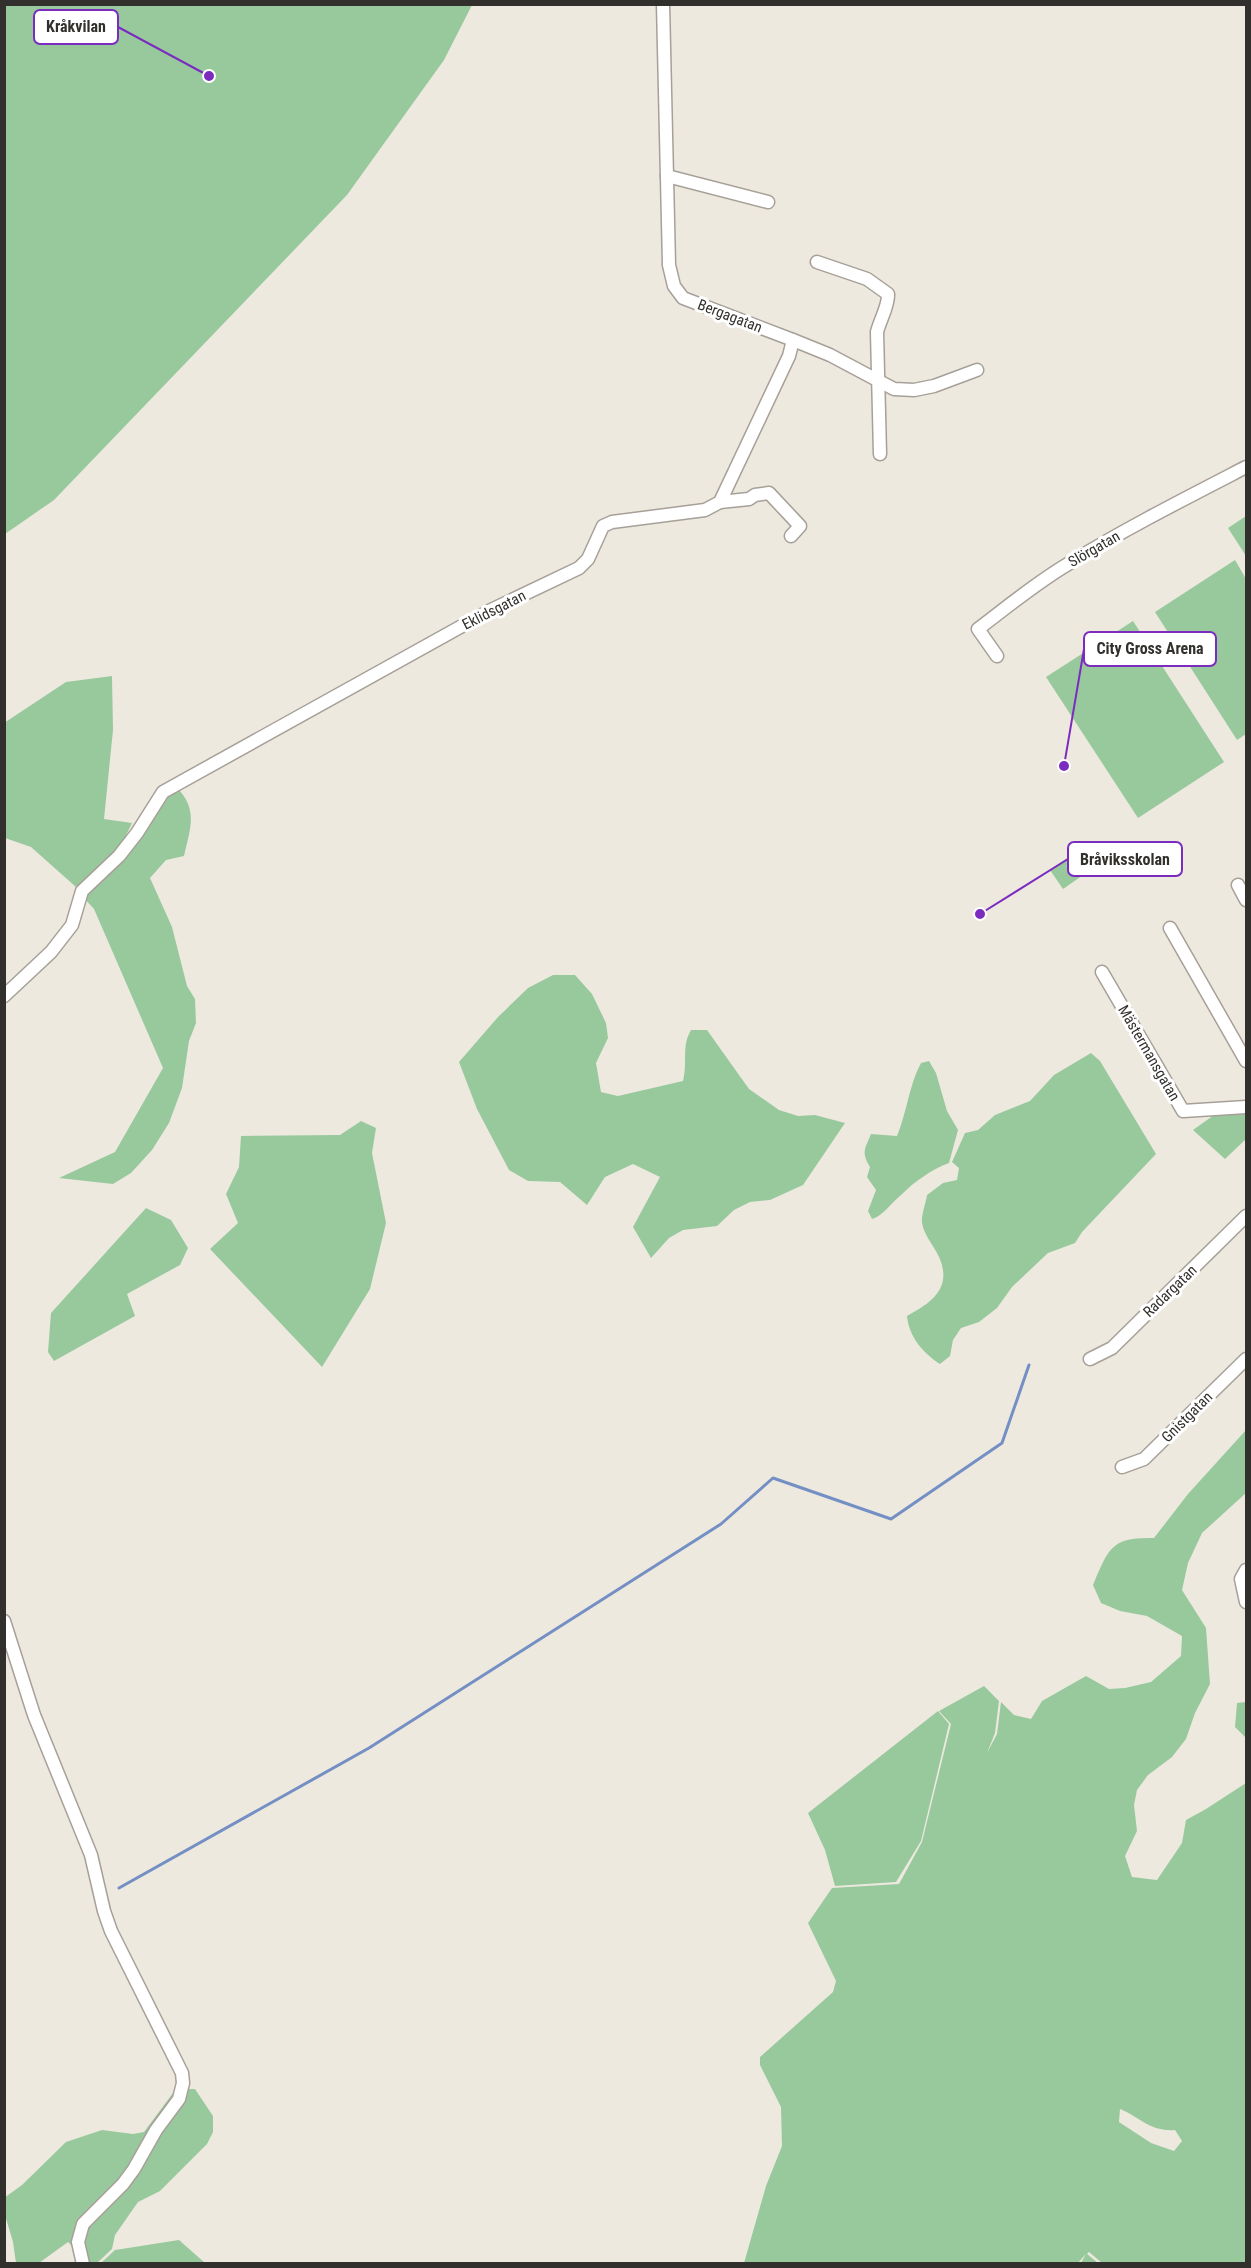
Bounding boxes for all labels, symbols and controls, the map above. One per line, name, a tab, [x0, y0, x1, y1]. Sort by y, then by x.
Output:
callout: Kråkvilan	[34, 10, 118, 44]
text: Kråkvilan	[46, 17, 106, 36]
street label: Bergagatan	[695, 295, 765, 337]
street label: Slörgatan	[1065, 527, 1123, 571]
street label: Eklidsgatan	[459, 586, 529, 634]
callout: City Gross Arena	[1084, 632, 1216, 666]
text: City Gross Arena	[1096, 639, 1204, 658]
callout: Bråviksskolan	[1068, 842, 1182, 876]
text: Bråviksskolan	[1080, 850, 1170, 869]
street label: Mästermansgatan	[1114, 1002, 1184, 1104]
street label: Radargatan	[1139, 1261, 1201, 1321]
street label: Gnistgatan	[1158, 1388, 1216, 1446]

